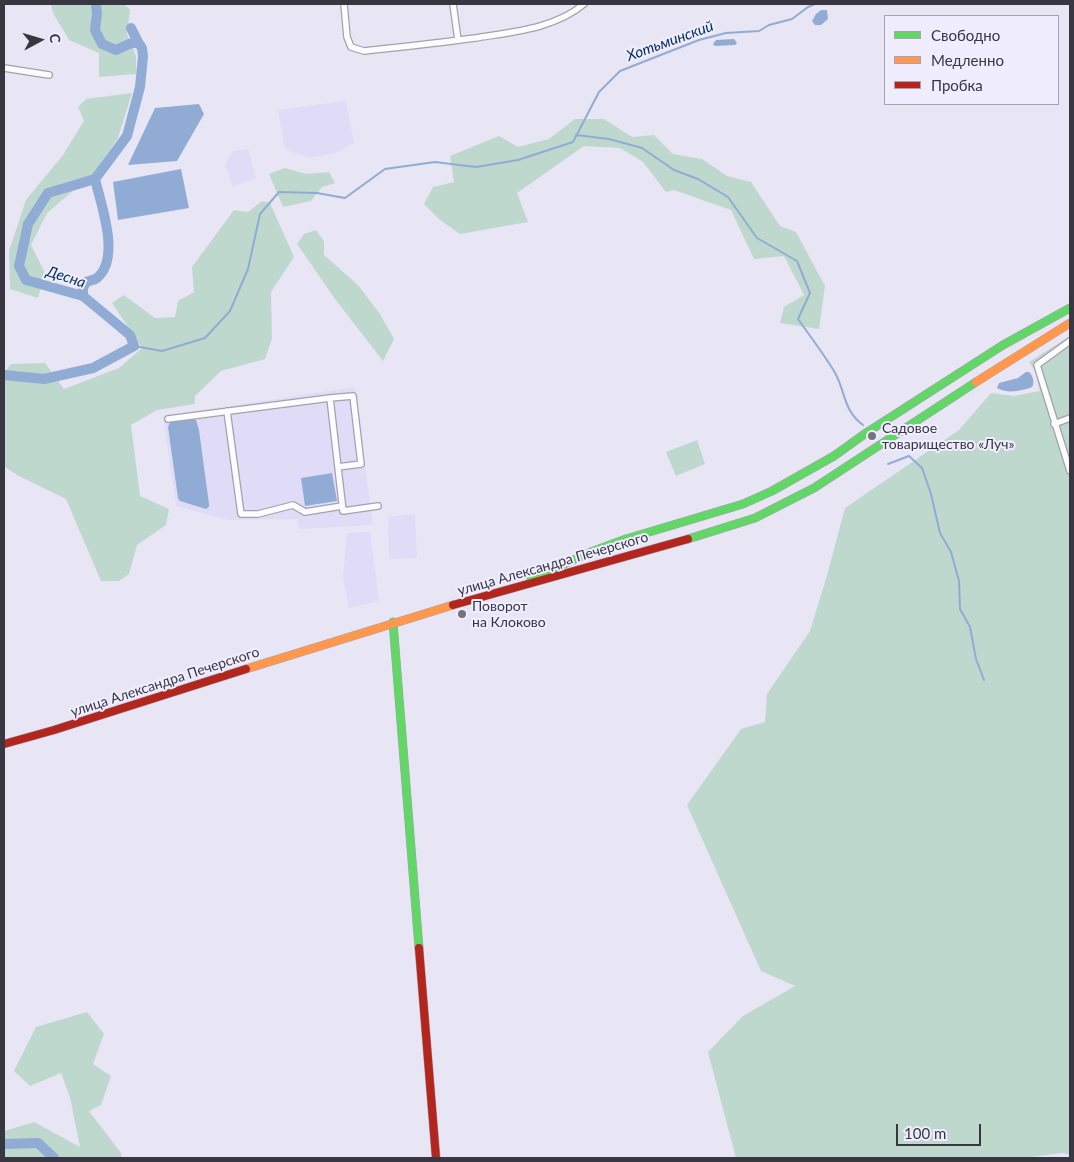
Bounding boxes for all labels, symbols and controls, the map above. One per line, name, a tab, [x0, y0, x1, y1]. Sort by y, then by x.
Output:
north arrow	[15, 15, 65, 65]
legend	[884, 15, 1059, 105]
water label: Хотьминский	[624, 17, 716, 65]
text: Свободно	[931, 26, 1000, 44]
text: С	[46, 33, 64, 44]
text: Медленно	[931, 51, 1004, 69]
text: Пробка	[931, 76, 983, 94]
water label: Десна	[44, 262, 88, 292]
place label: Садовое товарищество «Луч»	[882, 420, 1014, 452]
marker: Садовое товарищество «Луч»	[866, 430, 878, 442]
street label: улица Александра Печерского	[456, 529, 650, 599]
place label: Поворот на Клоково	[472, 598, 546, 630]
marker: Поворот на Клоково	[456, 608, 468, 620]
street label: улица Александра Печерского	[69, 644, 261, 720]
scale bar	[899, 1114, 984, 1146]
text: 100 m	[904, 1124, 946, 1142]

